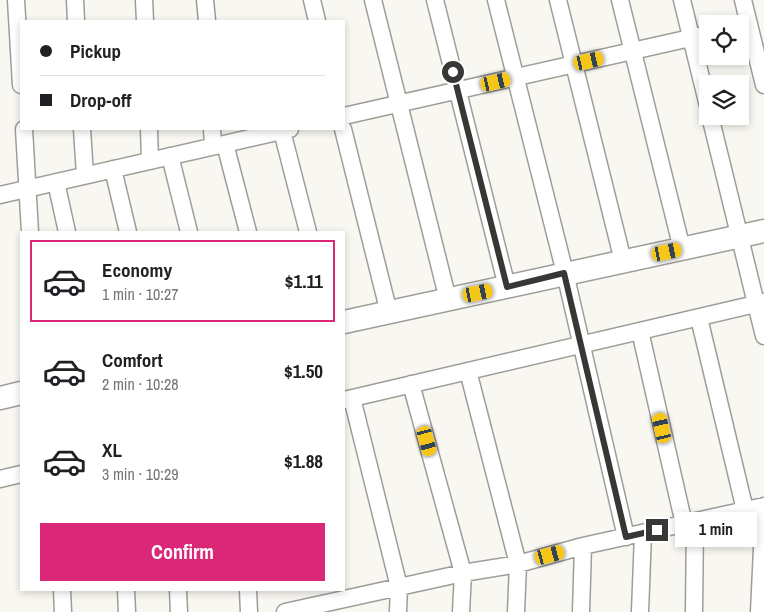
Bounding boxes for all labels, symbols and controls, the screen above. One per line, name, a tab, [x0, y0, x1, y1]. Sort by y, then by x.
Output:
map controls	[699, 15, 749, 125]
button: locate	[699, 15, 749, 65]
text: Pickup	[70, 38, 121, 64]
car	[572, 50, 605, 72]
route start	[442, 61, 464, 83]
car	[479, 71, 512, 93]
button: layers	[699, 75, 749, 125]
text: Drop-off	[70, 87, 131, 113]
car	[650, 242, 683, 262]
text: Economy	[102, 257, 172, 283]
icon: car	[42, 259, 87, 304]
text: $1.11	[285, 268, 323, 294]
text: 1 min · 10:27	[102, 283, 179, 305]
car	[461, 283, 494, 303]
text: Comfort	[102, 347, 163, 373]
icon: car	[42, 349, 87, 394]
text: $1.50	[284, 358, 323, 384]
text: 2 min · 10:28	[102, 373, 179, 395]
car	[651, 412, 672, 444]
car	[415, 425, 438, 457]
text: XL	[102, 437, 122, 463]
icon: car	[42, 439, 87, 484]
text: $1.88	[284, 448, 323, 474]
text: 3 min · 10:29	[102, 463, 179, 485]
callout: 1 min	[674, 512, 757, 548]
text: 1 min	[699, 518, 733, 540]
route end	[646, 519, 668, 541]
button: Confirm	[40, 523, 325, 581]
car	[533, 544, 566, 566]

